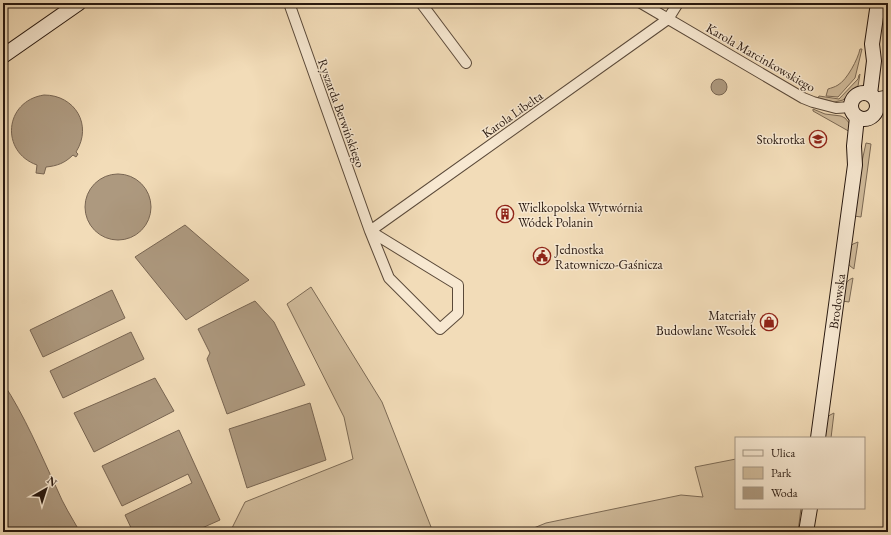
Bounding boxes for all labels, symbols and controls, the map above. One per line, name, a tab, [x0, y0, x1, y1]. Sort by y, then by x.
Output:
street label: Karola Marcinkowskiego	[703, 19, 819, 96]
street label: Ryszarda Berwińskiego	[314, 56, 369, 170]
street label: Karola Libelta	[479, 87, 547, 142]
school or university icon: Stokrotka	[808, 129, 828, 149]
place label: Stokrotka	[756, 131, 806, 148]
place label: Wielkopolska Wytwórnia Wódek Polanin	[518, 199, 644, 231]
building icon: Wielkopolska Wytwórnia Wódek Polanin	[495, 204, 515, 224]
place label: Jednostka Ratowniczo-Gaśnicza	[554, 241, 663, 273]
public building icon: Jednostka Ratowniczo-Gaśnicza	[532, 246, 552, 266]
street label: Brodowska	[825, 272, 849, 330]
place label: Materiały Budowlane Wesołek	[656, 307, 757, 339]
shop icon: Materiały Budowlane Wesołek	[759, 312, 779, 332]
legend	[735, 437, 865, 509]
text: Ulica	[771, 445, 795, 461]
text: Park	[771, 465, 792, 481]
north arrow	[26, 469, 66, 509]
text: N	[44, 473, 60, 490]
text: Woda	[771, 485, 798, 501]

